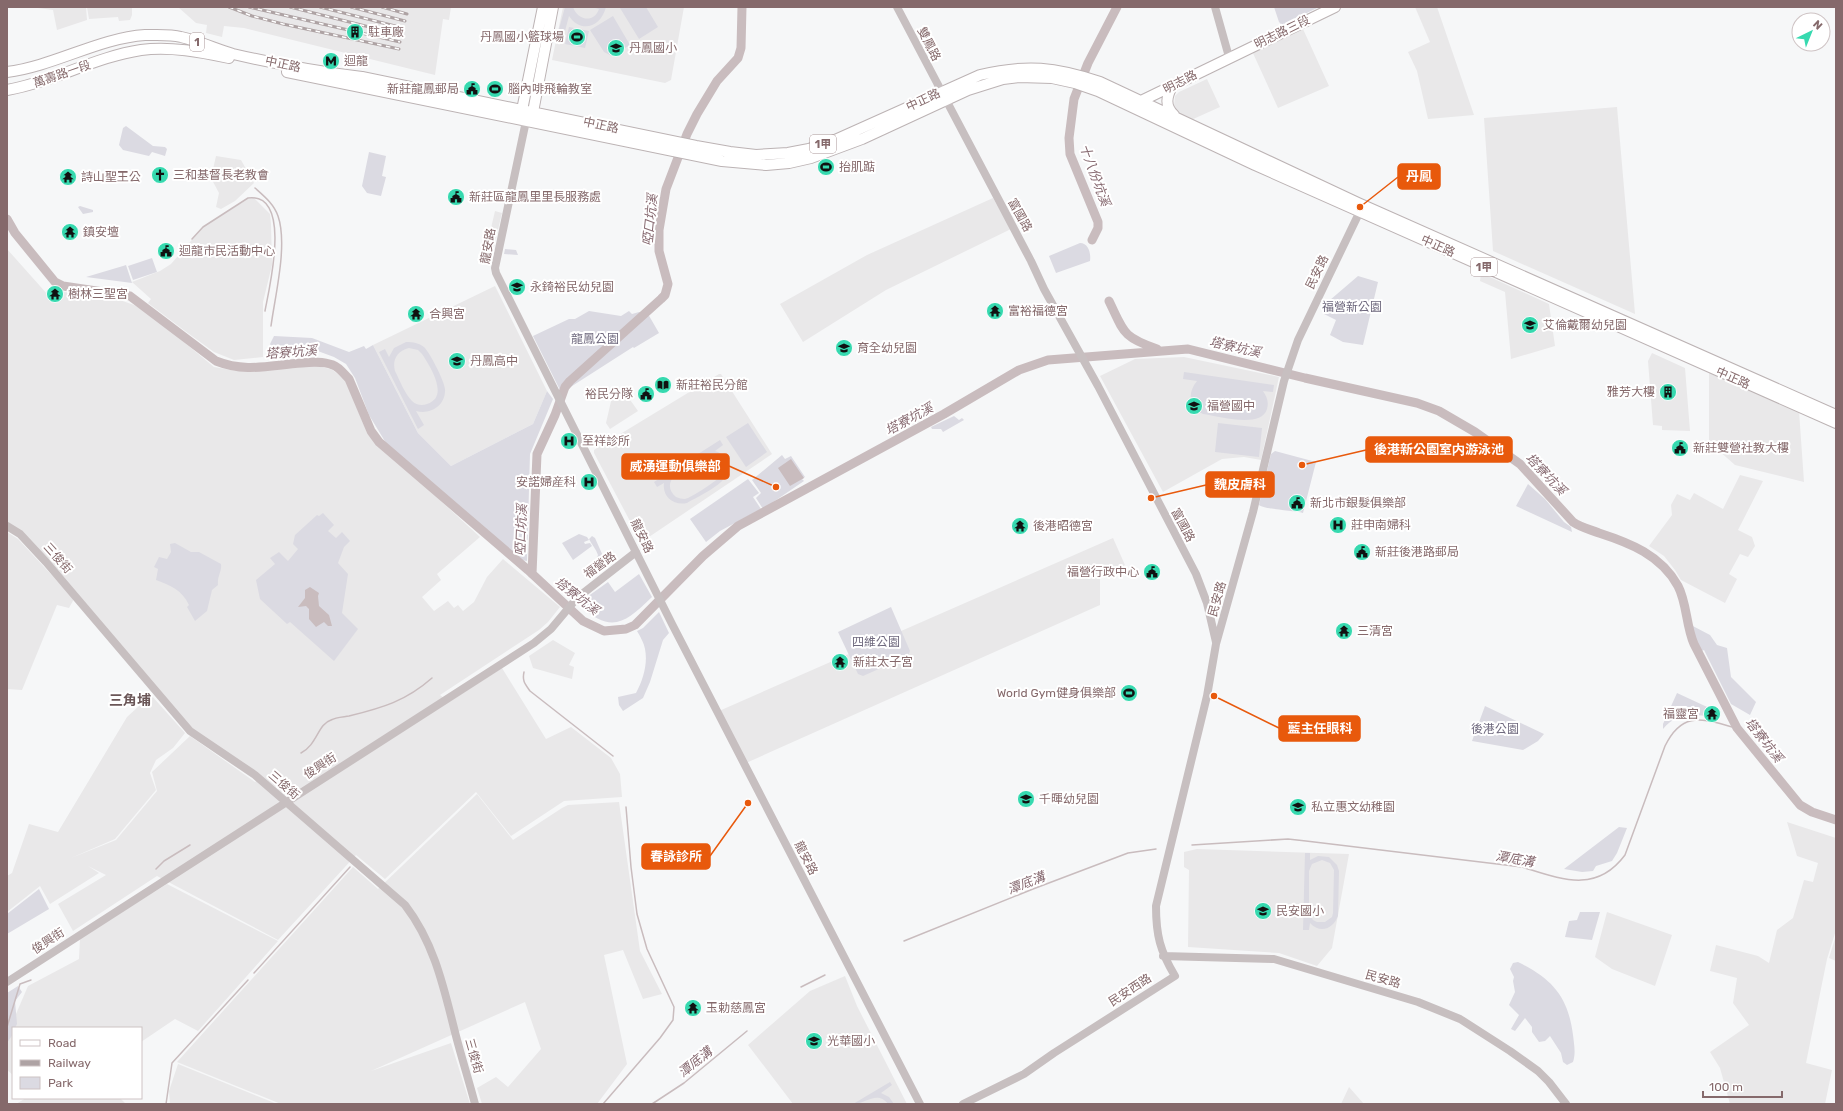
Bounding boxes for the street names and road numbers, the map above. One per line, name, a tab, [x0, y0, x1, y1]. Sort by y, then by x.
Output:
street label: 明志路三段	[1252, 13, 1312, 51]
street label: 雙鳳路	[915, 25, 943, 63]
road number: 1	[190, 33, 204, 51]
street label: 中正路	[264, 53, 302, 75]
street label: 萬壽路一段	[31, 58, 93, 90]
street label: 明志路	[1161, 68, 1199, 96]
street label: 中正路	[904, 86, 942, 114]
street label: 中正路	[582, 114, 620, 136]
road number: 1甲	[810, 135, 836, 153]
street label: 富國路	[1005, 196, 1035, 234]
street label: 龍安路	[478, 227, 498, 265]
street label: 中正路	[1419, 232, 1457, 260]
street label: 民安路	[1303, 253, 1331, 291]
road number: 1甲	[1471, 258, 1497, 276]
street label: 中正路	[1714, 364, 1752, 392]
street label: 富國路	[1168, 506, 1198, 544]
street label: 龍安路	[628, 517, 656, 555]
street label: 三俊街	[41, 540, 75, 576]
street label: 福營路	[581, 549, 619, 581]
street label: 民安路	[1205, 580, 1229, 618]
street label: 俊興街	[301, 750, 339, 782]
street label: 三俊街	[266, 768, 302, 802]
street label: 龍安路	[792, 839, 820, 877]
street label: 俊興街	[29, 925, 67, 957]
street label: 民安路	[1364, 967, 1402, 991]
street label: 民安西路	[1106, 971, 1154, 1009]
street label: 三俊街	[462, 1037, 486, 1075]

